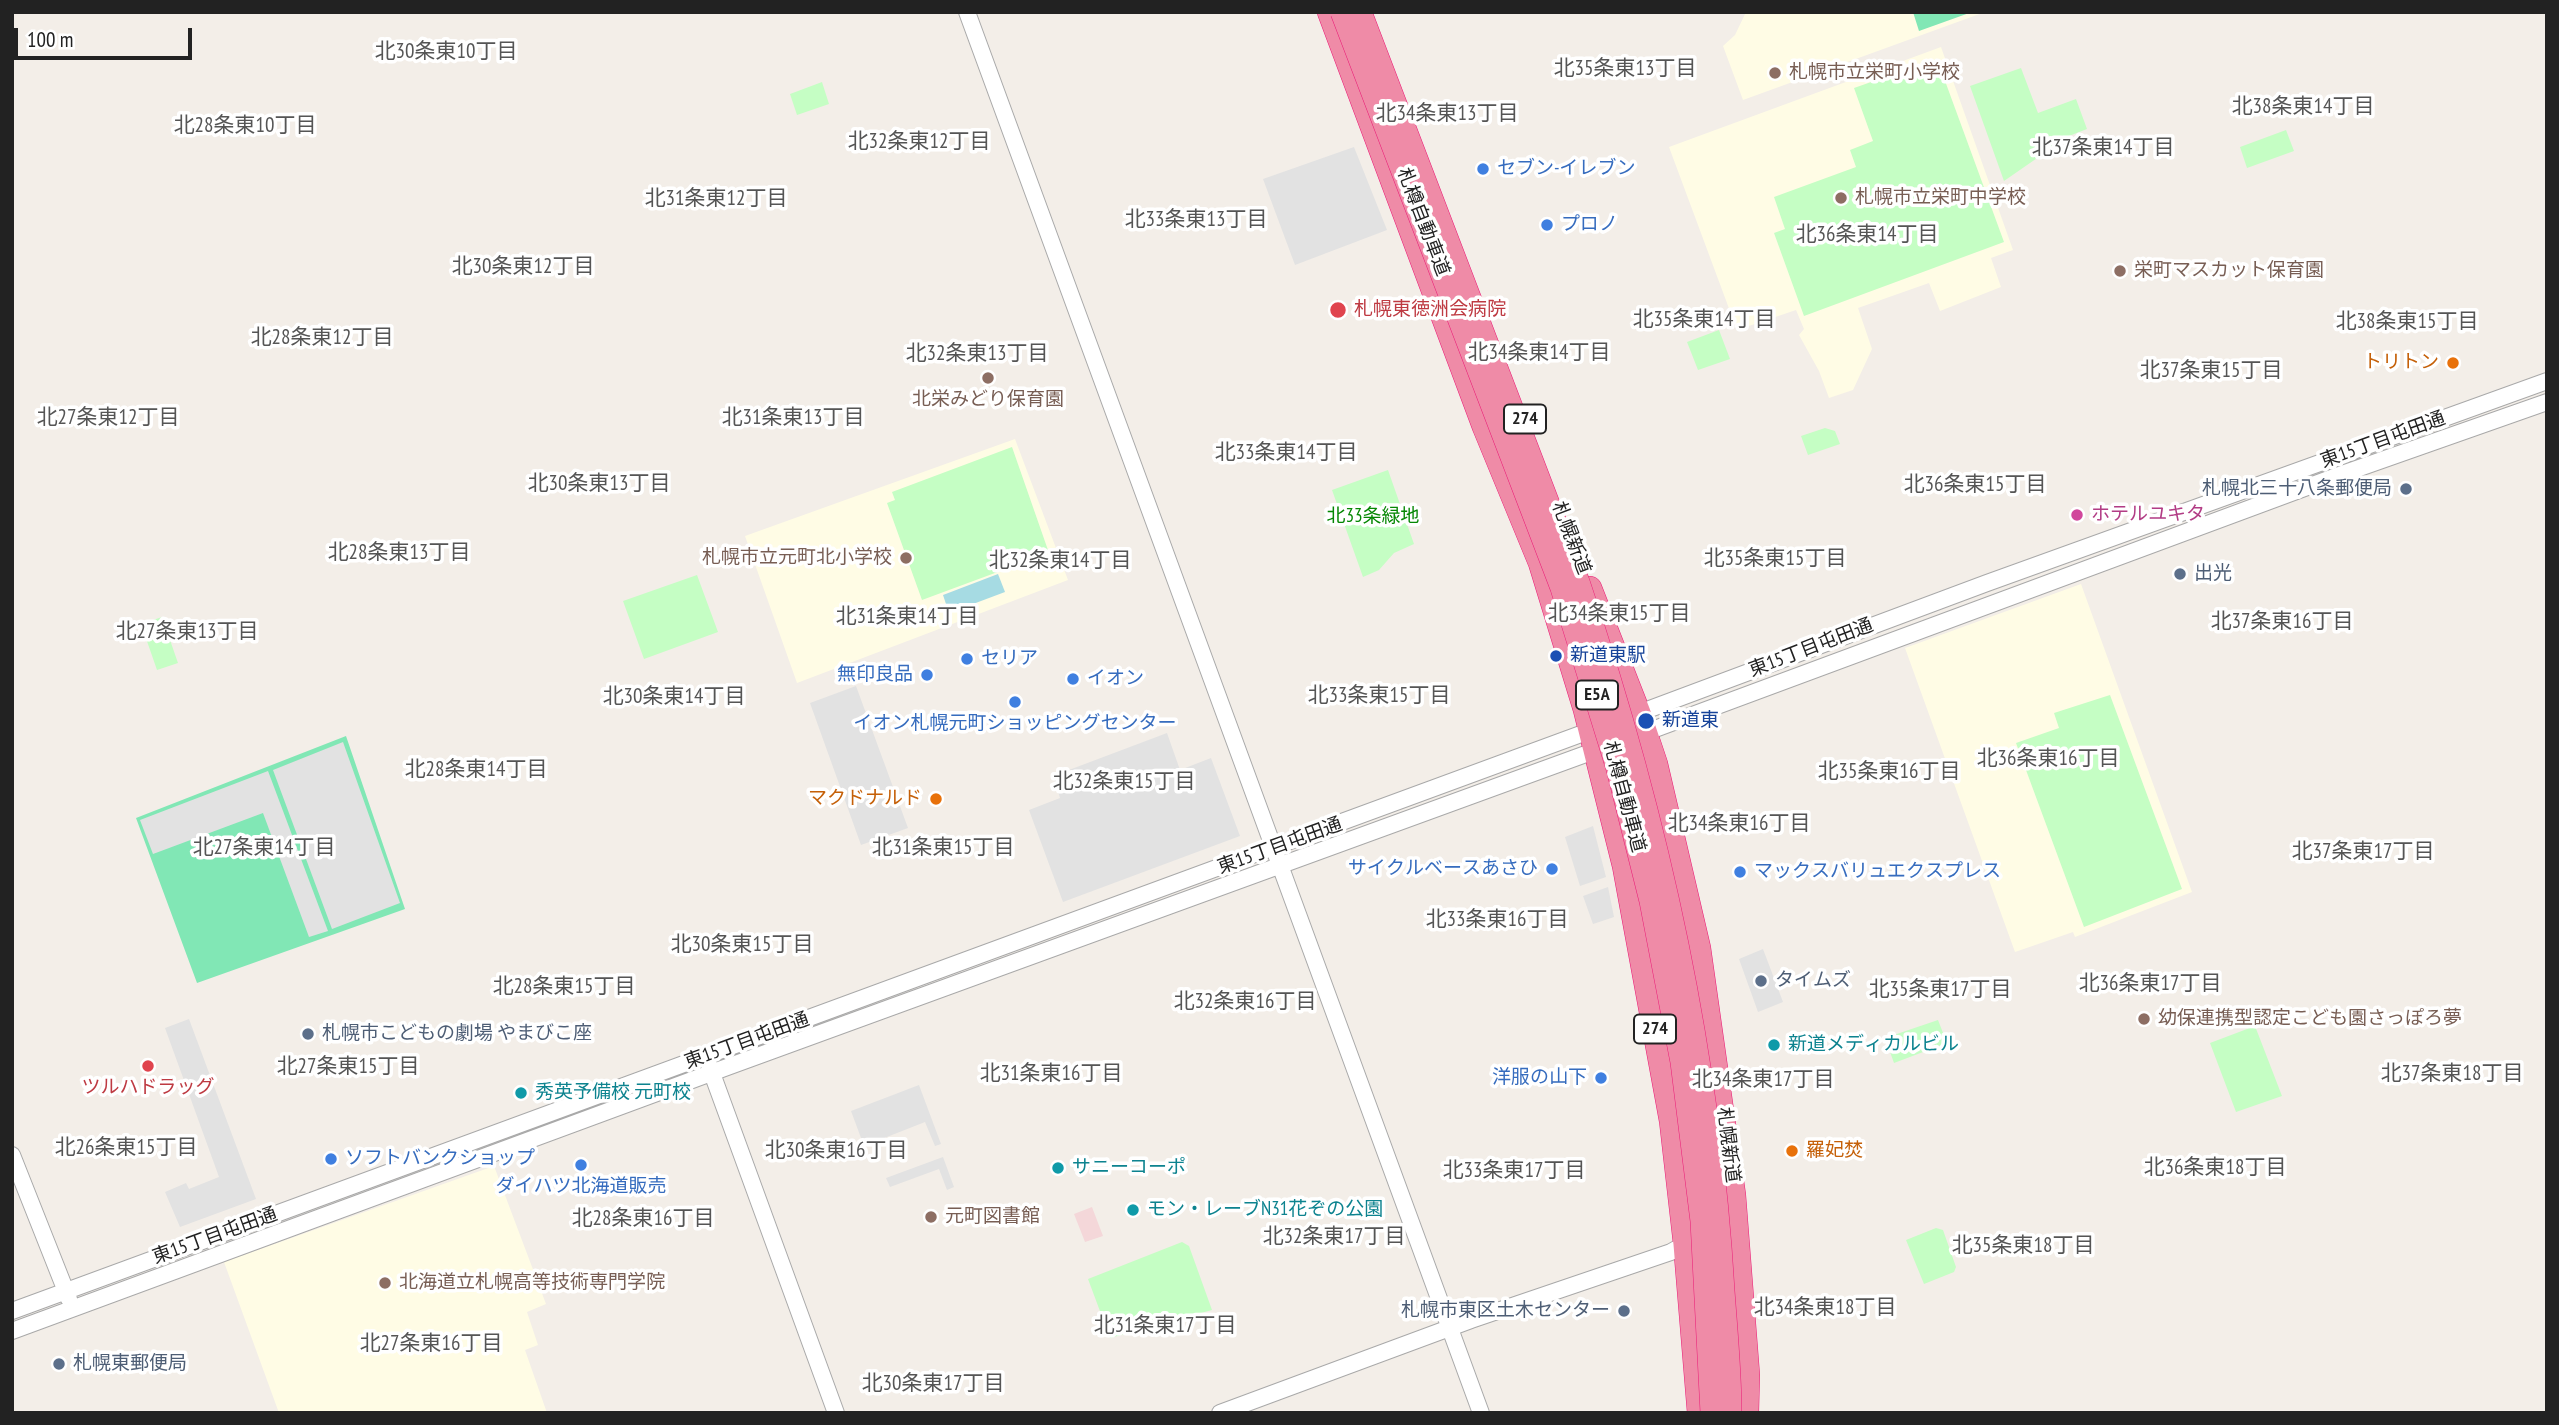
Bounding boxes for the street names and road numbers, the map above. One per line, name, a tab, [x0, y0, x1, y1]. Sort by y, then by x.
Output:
street label: 札樽自動車道	[1392, 165, 1454, 279]
road number: 274	[1504, 404, 1546, 433]
street label: 東15丁目屯田通	[2318, 407, 2448, 473]
street label: 札幌新道	[1547, 498, 1595, 578]
street label: 東15丁目屯田通	[1746, 614, 1876, 682]
road number: E5A	[1576, 680, 1618, 710]
street label: 札樽自動車道	[1598, 739, 1650, 855]
street label: 東15丁目屯田通	[1215, 813, 1345, 879]
street label: 東15丁目屯田通	[682, 1008, 812, 1074]
road number: 274	[1634, 1014, 1676, 1044]
street label: 札幌新道	[1712, 1106, 1744, 1184]
street label: 東15丁目屯田通	[150, 1203, 280, 1269]

